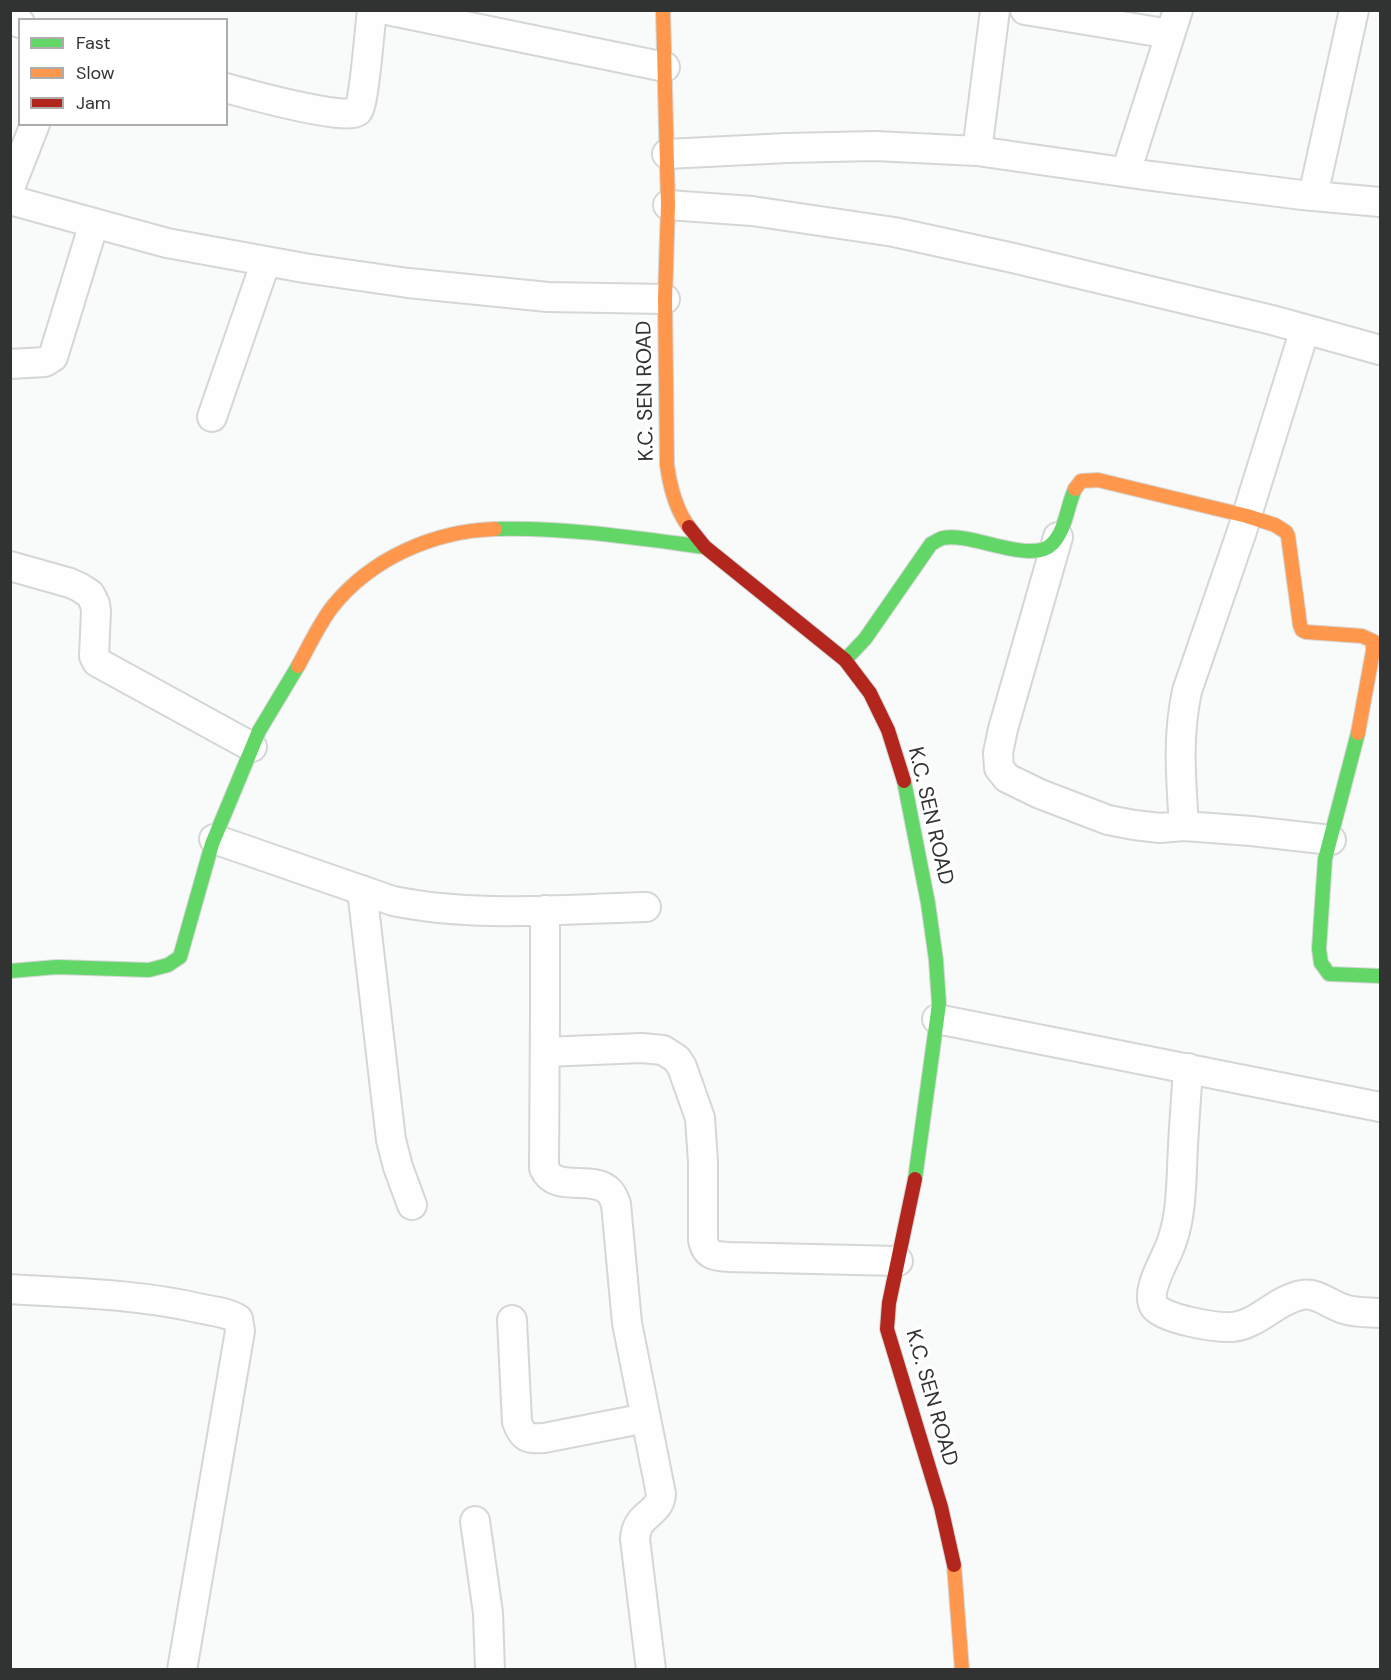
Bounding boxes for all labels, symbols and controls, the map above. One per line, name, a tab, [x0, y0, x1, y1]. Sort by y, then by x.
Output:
legend	[18, 18, 228, 126]
text: Fast	[76, 31, 111, 55]
text: Slow	[76, 61, 115, 85]
text: Jam	[76, 91, 111, 115]
street label: K.C. SEN ROAD	[632, 320, 660, 462]
street label: K.C. SEN ROAD	[902, 745, 958, 887]
street label: K.C. SEN ROAD	[899, 1327, 963, 1469]

